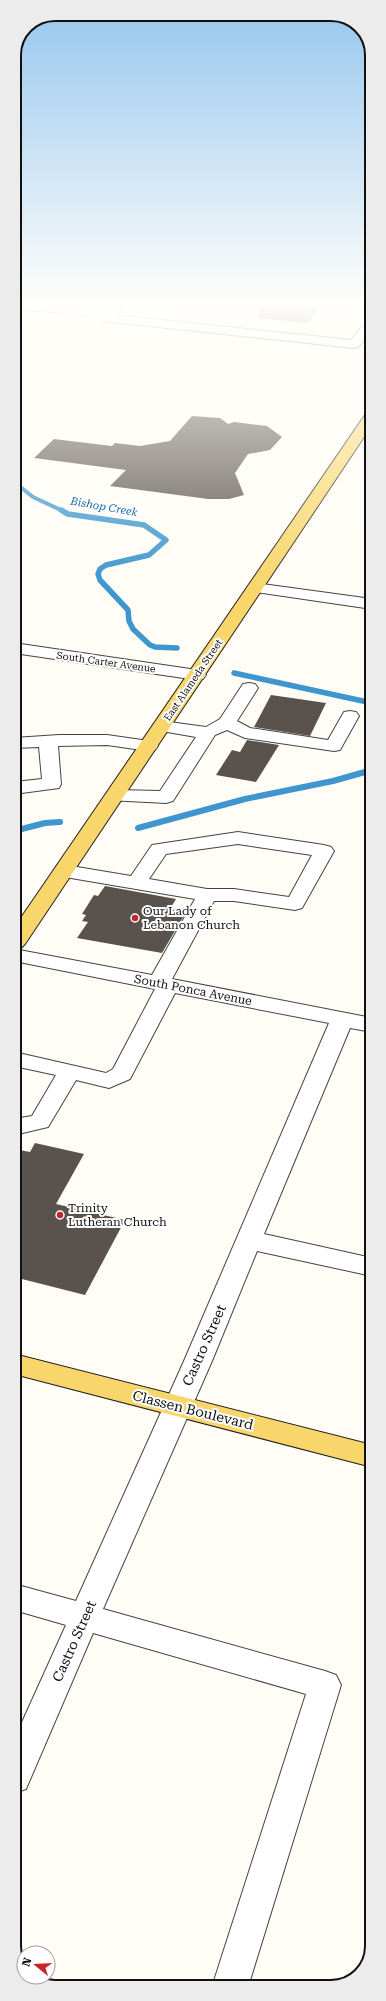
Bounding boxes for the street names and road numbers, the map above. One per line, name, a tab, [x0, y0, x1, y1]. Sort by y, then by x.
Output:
street label: East Alameda Street	[162, 637, 225, 723]
street label: South Carter Avenue	[56, 650, 157, 674]
street label: South Ponca Avenue	[133, 972, 253, 1008]
street label: Castro Street	[179, 1302, 229, 1388]
street label: Classen Boulevard	[131, 1387, 255, 1433]
street label: Castro Street	[49, 1598, 99, 1684]

